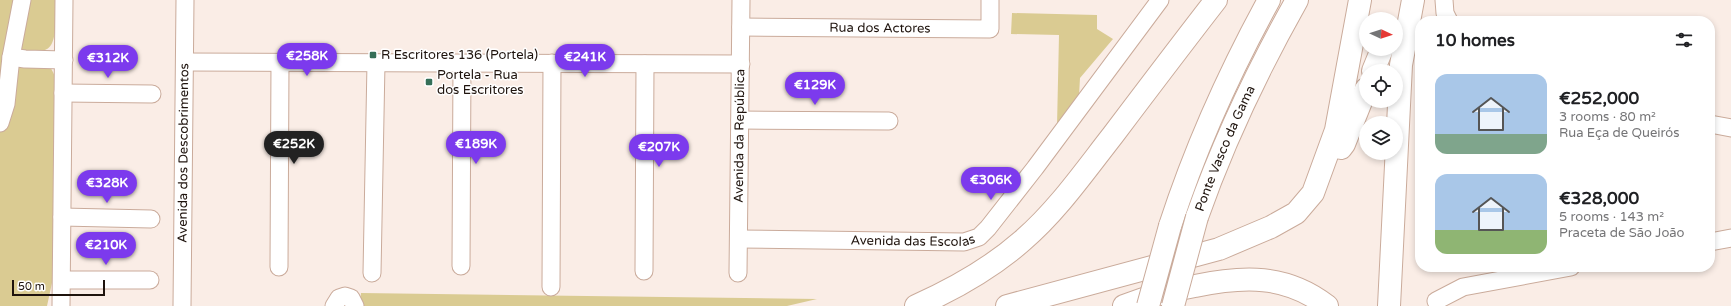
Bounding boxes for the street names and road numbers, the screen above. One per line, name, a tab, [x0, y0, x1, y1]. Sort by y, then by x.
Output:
street label: Rua dos Actores	[829, 20, 931, 37]
street label: Avenida dos Descobrimentos	[175, 63, 192, 243]
street label: Avenida da República	[731, 69, 748, 203]
street label: Ponte Vasco da Gama	[1192, 83, 1259, 214]
street label: Avenida das Escolas	[851, 231, 977, 250]

